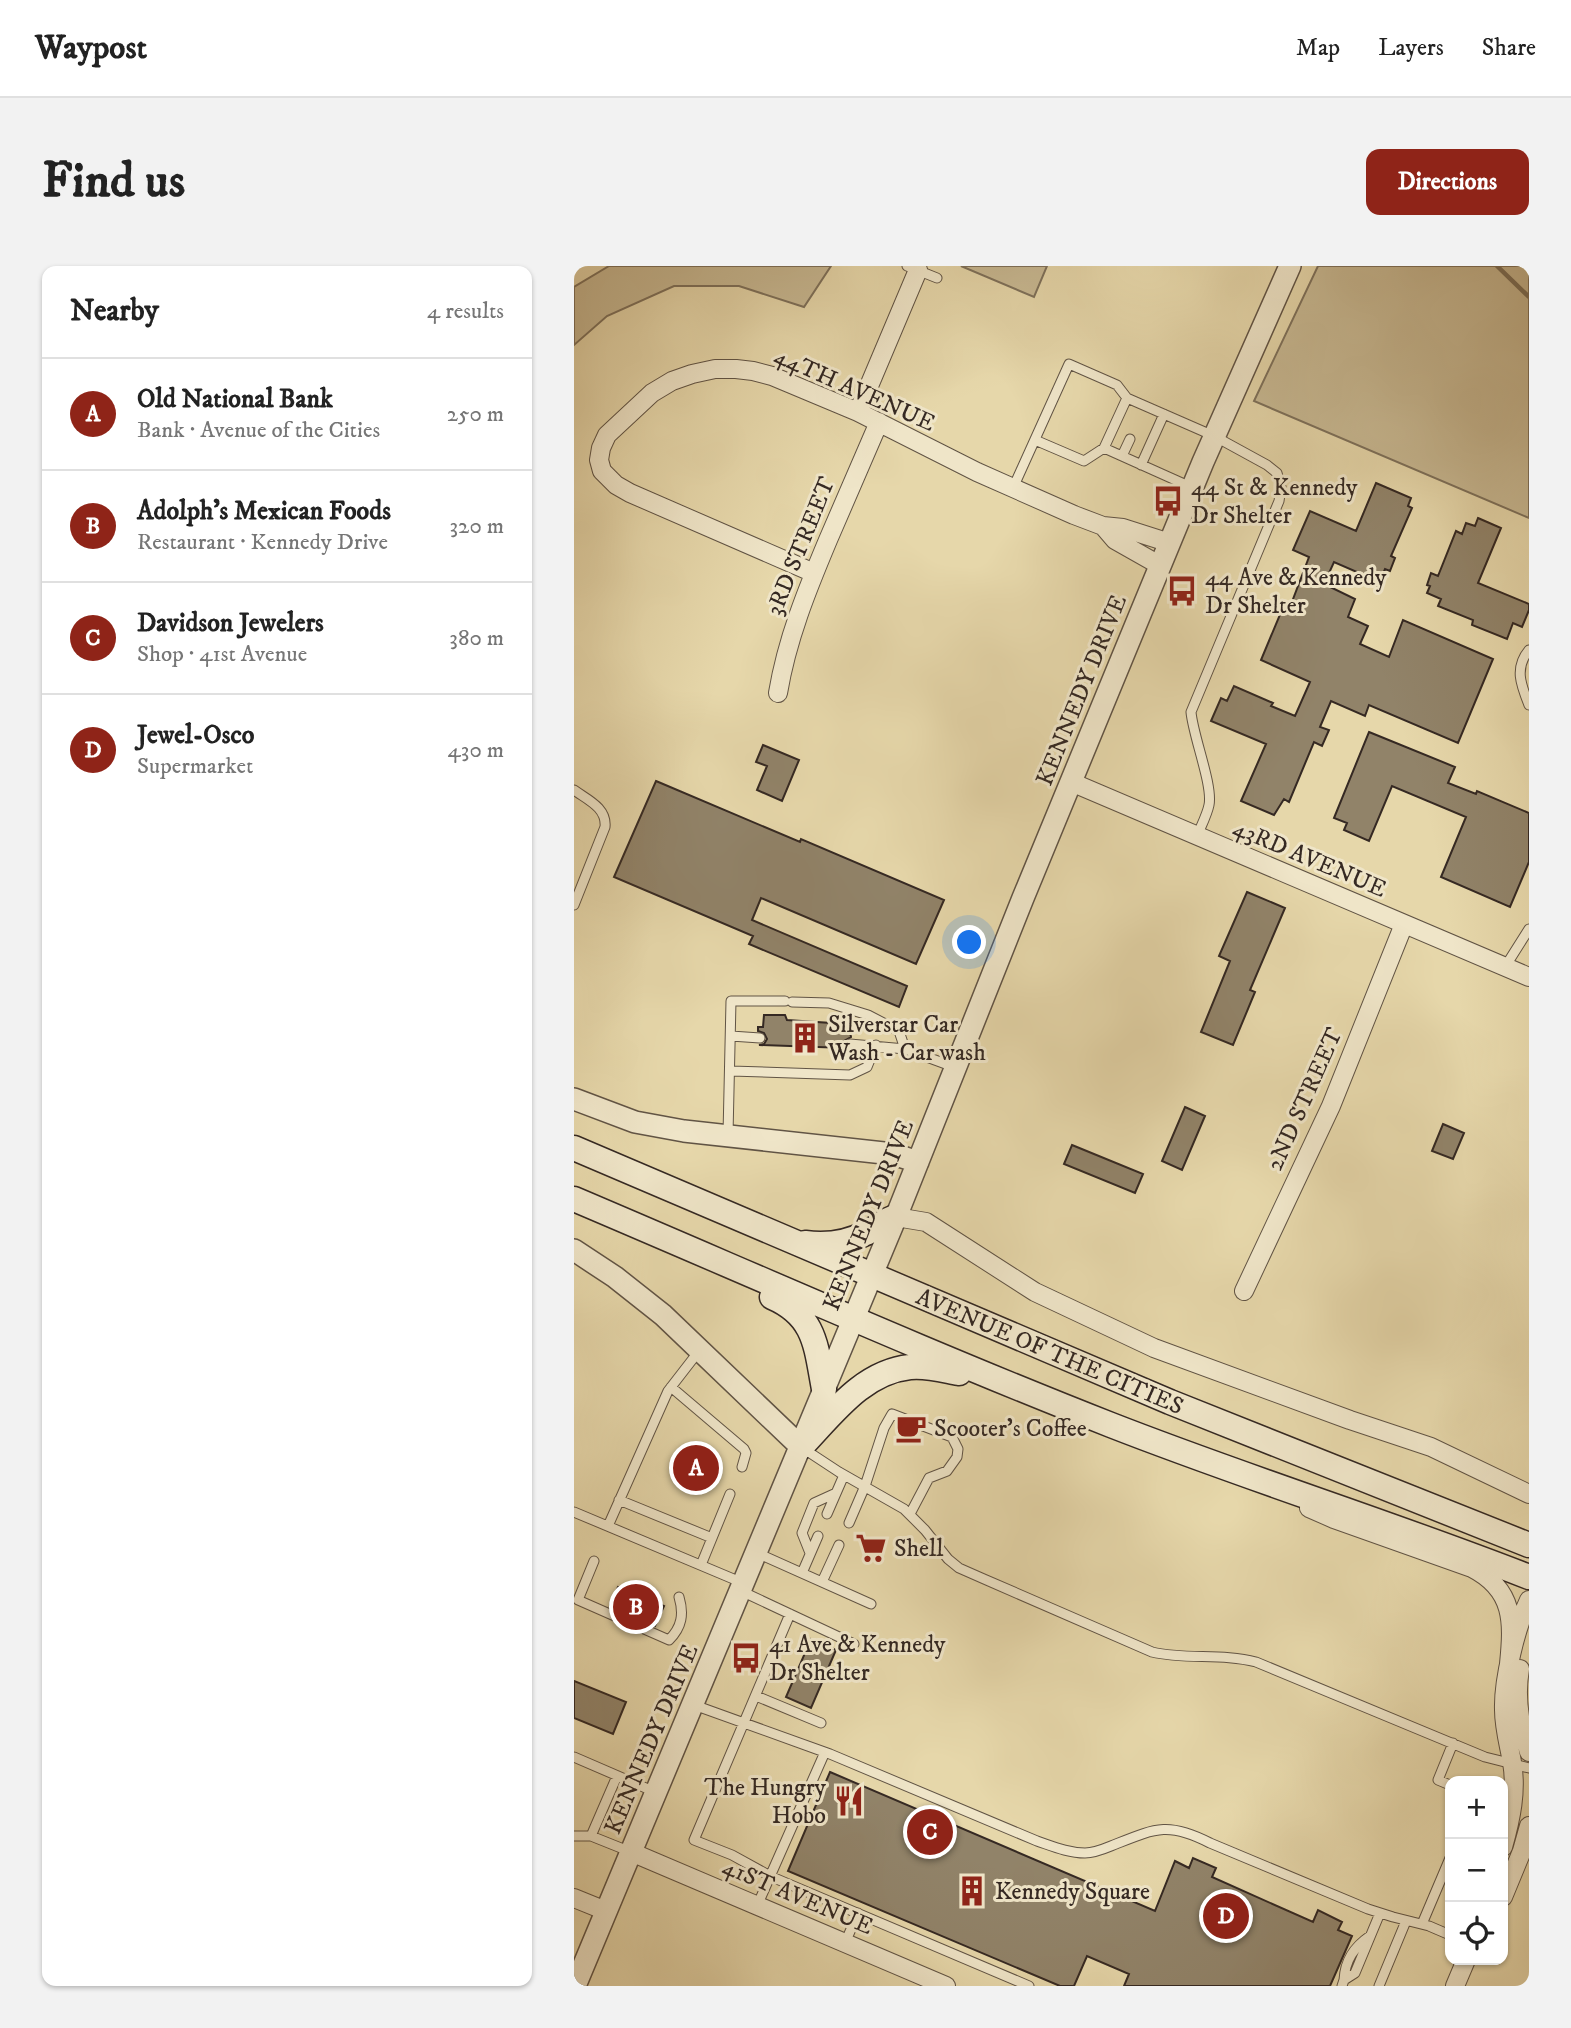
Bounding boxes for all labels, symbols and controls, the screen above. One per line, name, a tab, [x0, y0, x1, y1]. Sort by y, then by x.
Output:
text: Waypost	[35, 28, 147, 69]
text: Map	[1296, 33, 1340, 63]
text: Layers	[1378, 33, 1444, 63]
text: Share	[1482, 33, 1536, 63]
button: Directions	[1366, 149, 1529, 215]
text: Find us	[42, 151, 185, 213]
text: Nearby	[70, 293, 159, 330]
text: 4 results	[427, 297, 504, 326]
street label: 44TH AVENUE	[769, 341, 940, 439]
text: Old National Bank	[137, 383, 333, 416]
text: A	[86, 400, 100, 429]
text: 250 m	[447, 400, 504, 429]
text: Bank · Avenue of the Cities	[137, 416, 380, 445]
street label: 3RD STREET	[760, 473, 842, 620]
place label: 44 St & Kennedy Dr Shelter	[1191, 473, 1358, 531]
bus stop icon: 44 St & Kennedy Dr Shelter	[1151, 484, 1185, 518]
text: Adolph's Mexican Foods	[137, 495, 391, 528]
text: B	[86, 512, 100, 541]
text: 320 m	[450, 512, 504, 541]
text: Restaurant · Kennedy Drive	[137, 528, 388, 557]
place label: 44 Ave & Kennedy Dr Shelter	[1205, 563, 1387, 621]
bus stop icon: 44 Ave & Kennedy Dr Shelter	[1165, 574, 1199, 608]
street label: KENNEDY DRIVE	[1030, 590, 1134, 790]
text: Davidson Jewelers	[137, 607, 324, 640]
text: C	[85, 624, 101, 653]
text: 380 m	[449, 624, 504, 653]
text: Shop · 41st Avenue	[137, 640, 307, 669]
text: Jewel-Osco	[137, 719, 254, 752]
text: D	[84, 736, 102, 765]
text: 430 m	[448, 736, 504, 765]
text: Supermarket	[137, 752, 253, 781]
street label: 43RD AVENUE	[1228, 813, 1391, 905]
your location	[952, 925, 986, 959]
place label: Silverstar Car Wash - Car wash	[827, 1010, 986, 1068]
building icon: Silverstar Car Wash - Car wash	[788, 1021, 822, 1055]
street label: 2ND STREET	[1260, 1023, 1350, 1176]
street label: KENNEDY DRIVE	[817, 1115, 921, 1315]
street label: AVENUE OF THE CITIES	[911, 1282, 1188, 1422]
cafe icon: Scooter's Coffee	[894, 1411, 928, 1445]
place label: Scooter's Coffee	[934, 1414, 1087, 1444]
pin: A	[673, 1442, 719, 1494]
supermarket icon: Shell	[854, 1531, 888, 1565]
place label: Shell	[894, 1534, 944, 1564]
pin: B	[613, 1581, 659, 1633]
place label: 41 Ave & Kennedy Dr Shelter	[769, 1630, 946, 1688]
street label: KENNEDY DRIVE	[598, 1640, 705, 1839]
bus stop icon: 41 Ave & Kennedy Dr Shelter	[729, 1641, 763, 1675]
place label: The Hungry Hobo	[704, 1773, 827, 1831]
map controls	[1445, 1776, 1508, 1965]
button: +	[1445, 1776, 1508, 1839]
restaurant icon: The Hungry Hobo	[832, 1784, 866, 1818]
pin: C	[907, 1806, 953, 1858]
button: −	[1445, 1839, 1508, 1902]
street label: 41ST AVENUE	[718, 1852, 877, 1942]
building icon: Kennedy Square	[955, 1874, 989, 1908]
place label: Kennedy Square	[995, 1877, 1150, 1907]
pin: D	[1203, 1890, 1249, 1942]
button: locate	[1445, 1902, 1508, 1965]

